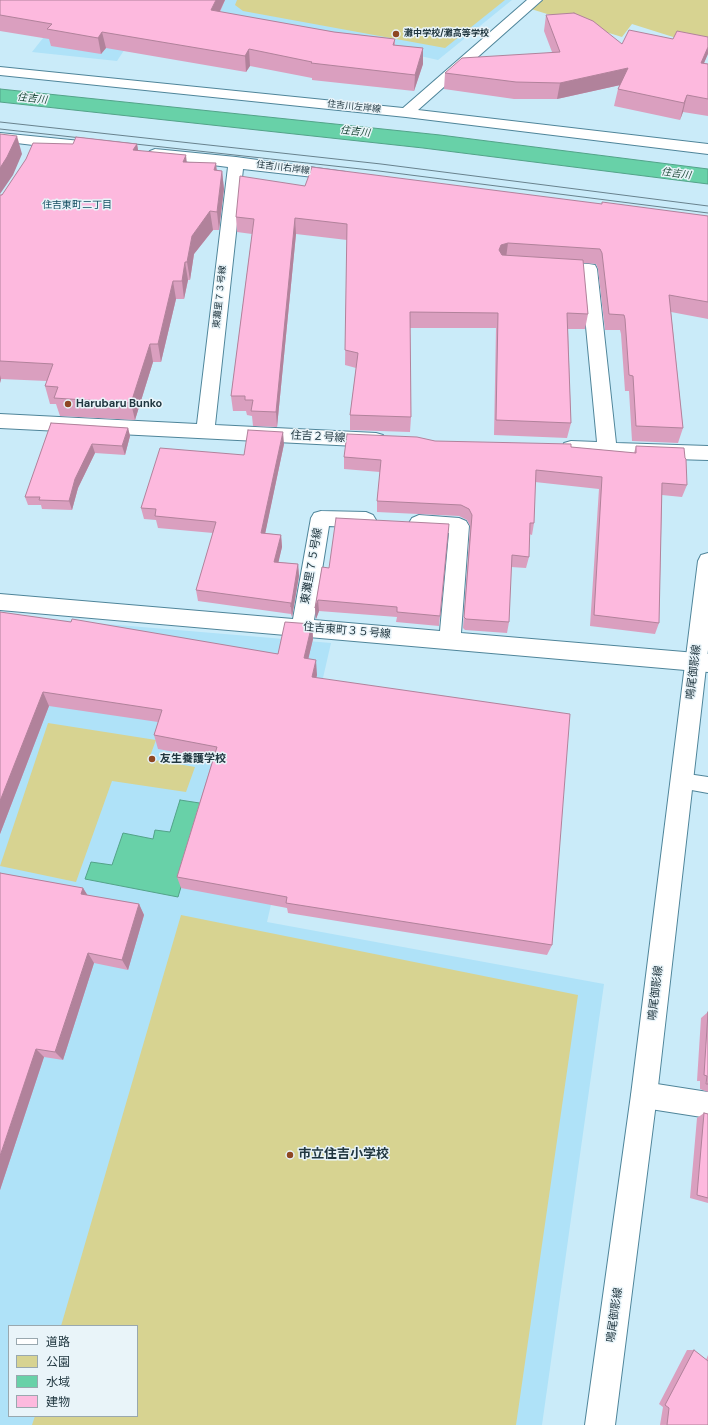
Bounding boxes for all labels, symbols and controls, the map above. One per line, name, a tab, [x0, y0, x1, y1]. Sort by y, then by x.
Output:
marker: 灘中学校/灘高等学校	[391, 29, 401, 39]
place label: 灘中学校/灘高等学校	[404, 29, 489, 39]
water label: 住吉川	[16, 91, 48, 107]
street label: 住吉川左岸線	[327, 99, 381, 115]
water label: 住吉川	[339, 124, 371, 140]
street label: 住吉川右岸線	[256, 159, 310, 177]
water label: 住吉川	[660, 166, 692, 182]
district label: 住吉東町二丁目	[42, 199, 112, 211]
street label: 東灘里７３号線	[211, 265, 229, 329]
place label: Harubaru Bunko	[76, 397, 162, 411]
marker: Harubaru Bunko	[63, 399, 73, 409]
street label: 住吉２号線	[290, 429, 346, 445]
street label: 東灘里７５号線	[299, 527, 325, 605]
street label: 住吉東町３５号線	[303, 621, 391, 641]
street label: 鳴尾御影線	[684, 644, 704, 700]
place label: 友生養護学校	[160, 752, 226, 766]
marker: 友生養護学校	[147, 754, 157, 764]
street label: 鳴尾御影線	[646, 965, 666, 1021]
place label: 市立住吉小学校	[298, 1147, 389, 1163]
marker: 市立住吉小学校	[285, 1150, 295, 1160]
street label: 鳴尾御影線	[605, 1287, 625, 1343]
legend	[8, 1325, 138, 1417]
text: 道路	[46, 1334, 70, 1350]
text: 公園	[46, 1354, 70, 1370]
text: 水域	[46, 1374, 70, 1390]
text: 建物	[46, 1394, 70, 1410]

